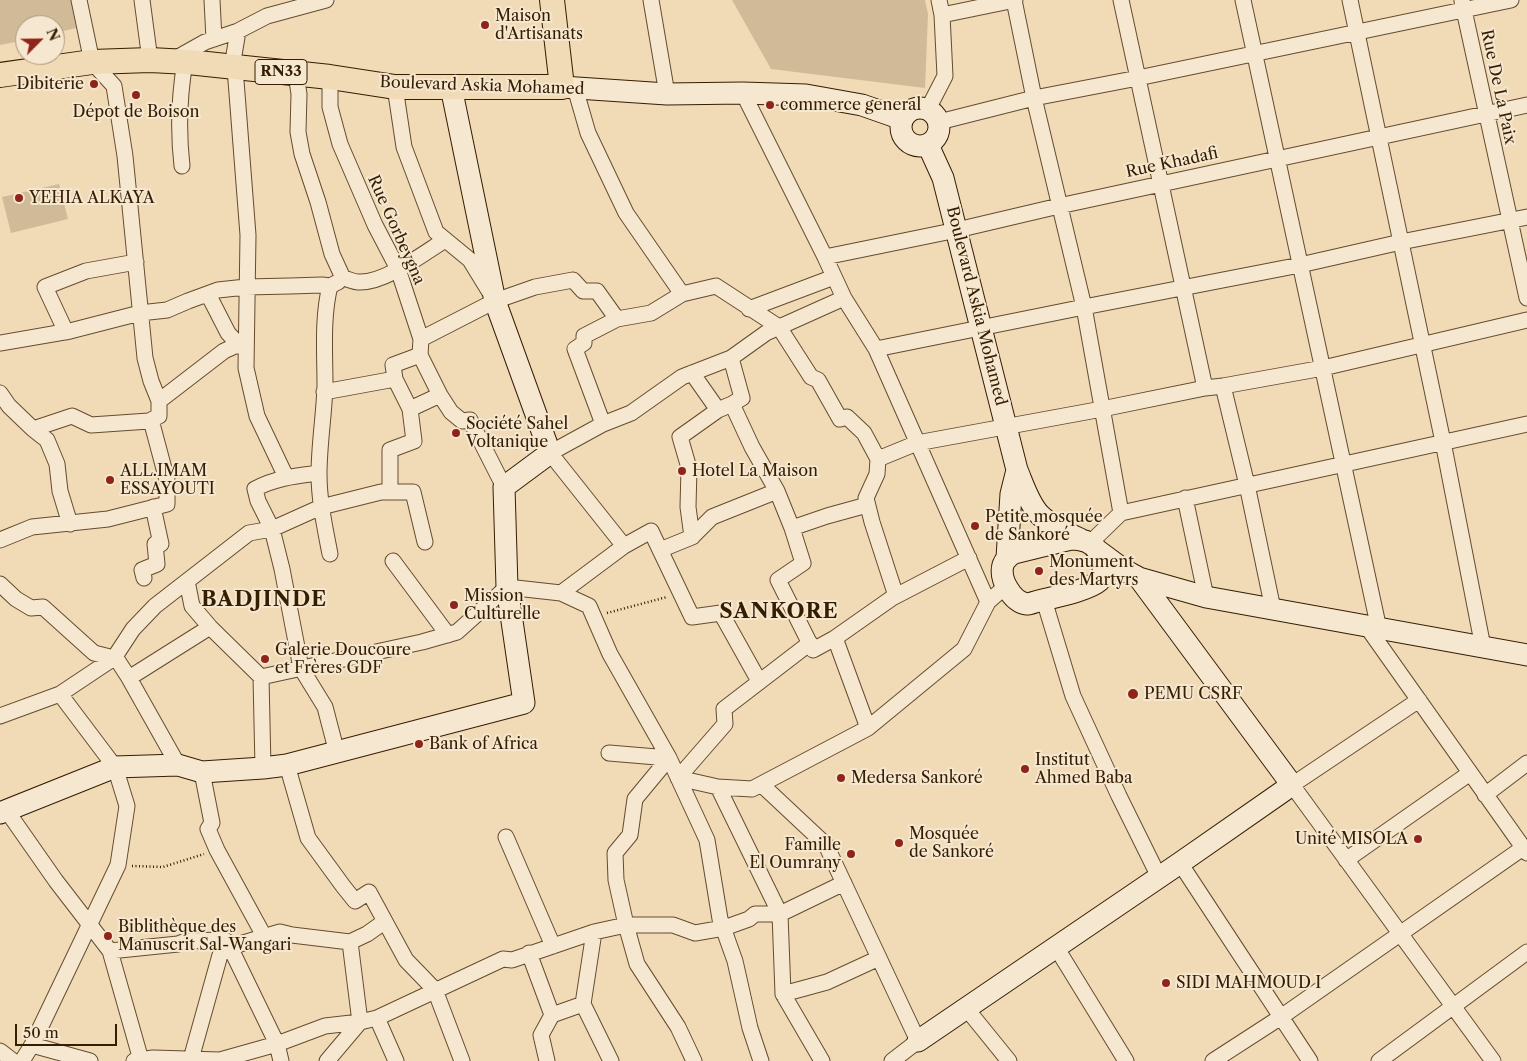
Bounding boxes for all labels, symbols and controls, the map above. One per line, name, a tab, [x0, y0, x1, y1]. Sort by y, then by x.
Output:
place label: Maison d'Artisanats	[495, 6, 583, 44]
north arrow	[15, 15, 65, 65]
marker: Maison d'Artisanats	[479, 19, 491, 31]
text: N	[42, 25, 64, 44]
street label: Rue De La Paix	[1476, 28, 1520, 146]
road number: RN33	[255, 60, 307, 84]
street label: Boulevard Askia Mohamed	[379, 73, 585, 99]
place label: Dibiterie	[16, 74, 84, 94]
marker: Dibiterie	[88, 78, 100, 90]
marker: Dépot de Boison	[130, 89, 142, 101]
place label: commerce general	[780, 95, 921, 115]
marker: commerce general	[764, 99, 776, 111]
place label: Dépot de Boison	[72, 102, 200, 122]
street label: Rue Khadafi	[1124, 144, 1220, 182]
street label: Rue Gorbeygna	[363, 172, 429, 288]
place label: YEHIA ALKAYA	[29, 188, 155, 208]
marker: YEHIA ALKAYA	[13, 192, 25, 204]
street label: Boulevard Askia Mohamed	[942, 204, 1010, 408]
place label: Société Sahel Voltanique	[466, 414, 568, 452]
marker: Société Sahel Voltanique	[450, 427, 462, 439]
place label: ALL.IMAM ESSAYOUTI	[120, 461, 215, 499]
place label: Hotel La Maison	[692, 461, 818, 481]
marker: Hotel La Maison	[676, 465, 688, 477]
marker: ALL.IMAM ESSAYOUTI	[104, 474, 116, 486]
place label: Petite mosquée de Sankoré	[985, 507, 1103, 545]
marker: Petite mosquée de Sankoré	[969, 520, 981, 532]
place label: Monument des Martyrs	[1049, 552, 1138, 590]
marker: Monument des Martyrs	[1033, 565, 1045, 577]
place label: Mission Culturelle	[464, 586, 540, 624]
district label: BADJINDE	[200, 587, 328, 613]
marker: Mission Culturelle	[448, 599, 460, 611]
district label: SANKORE	[718, 599, 840, 625]
place label: Galerie Doucoure et Frères GDF	[275, 640, 411, 678]
marker: Galerie Doucoure et Frères GDF	[259, 653, 271, 665]
place label: PEMU CSRF	[1144, 684, 1242, 704]
marker: PEMU CSRF	[1126, 687, 1140, 701]
place label: Bank of Africa	[429, 734, 538, 754]
marker: Bank of Africa	[413, 738, 425, 750]
place label: Institut Ahmed Baba	[1035, 750, 1132, 788]
marker: Institut Ahmed Baba	[1019, 763, 1031, 775]
place label: Medersa Sankoré	[851, 768, 983, 788]
marker: Medersa Sankoré	[835, 772, 847, 784]
place label: Mosquée de Sankoré	[909, 824, 994, 862]
place label: Unité MISOLA	[1295, 829, 1408, 849]
marker: Unité MISOLA	[1412, 833, 1424, 845]
place label: Famille El Oumrany	[749, 835, 841, 873]
marker: Mosquée de Sankoré	[893, 837, 905, 849]
marker: Famille El Oumrany	[845, 848, 857, 860]
place label: Biblithèque des Manuscrit Sal-Wangari	[118, 917, 291, 955]
marker: Biblithèque des Manuscrit Sal-Wangari	[102, 930, 114, 942]
place label: SIDI MAHMOUD I	[1176, 973, 1321, 993]
marker: SIDI MAHMOUD I	[1160, 977, 1172, 989]
scale bar	[18, 1014, 120, 1046]
text: 50 m	[23, 1023, 59, 1042]

